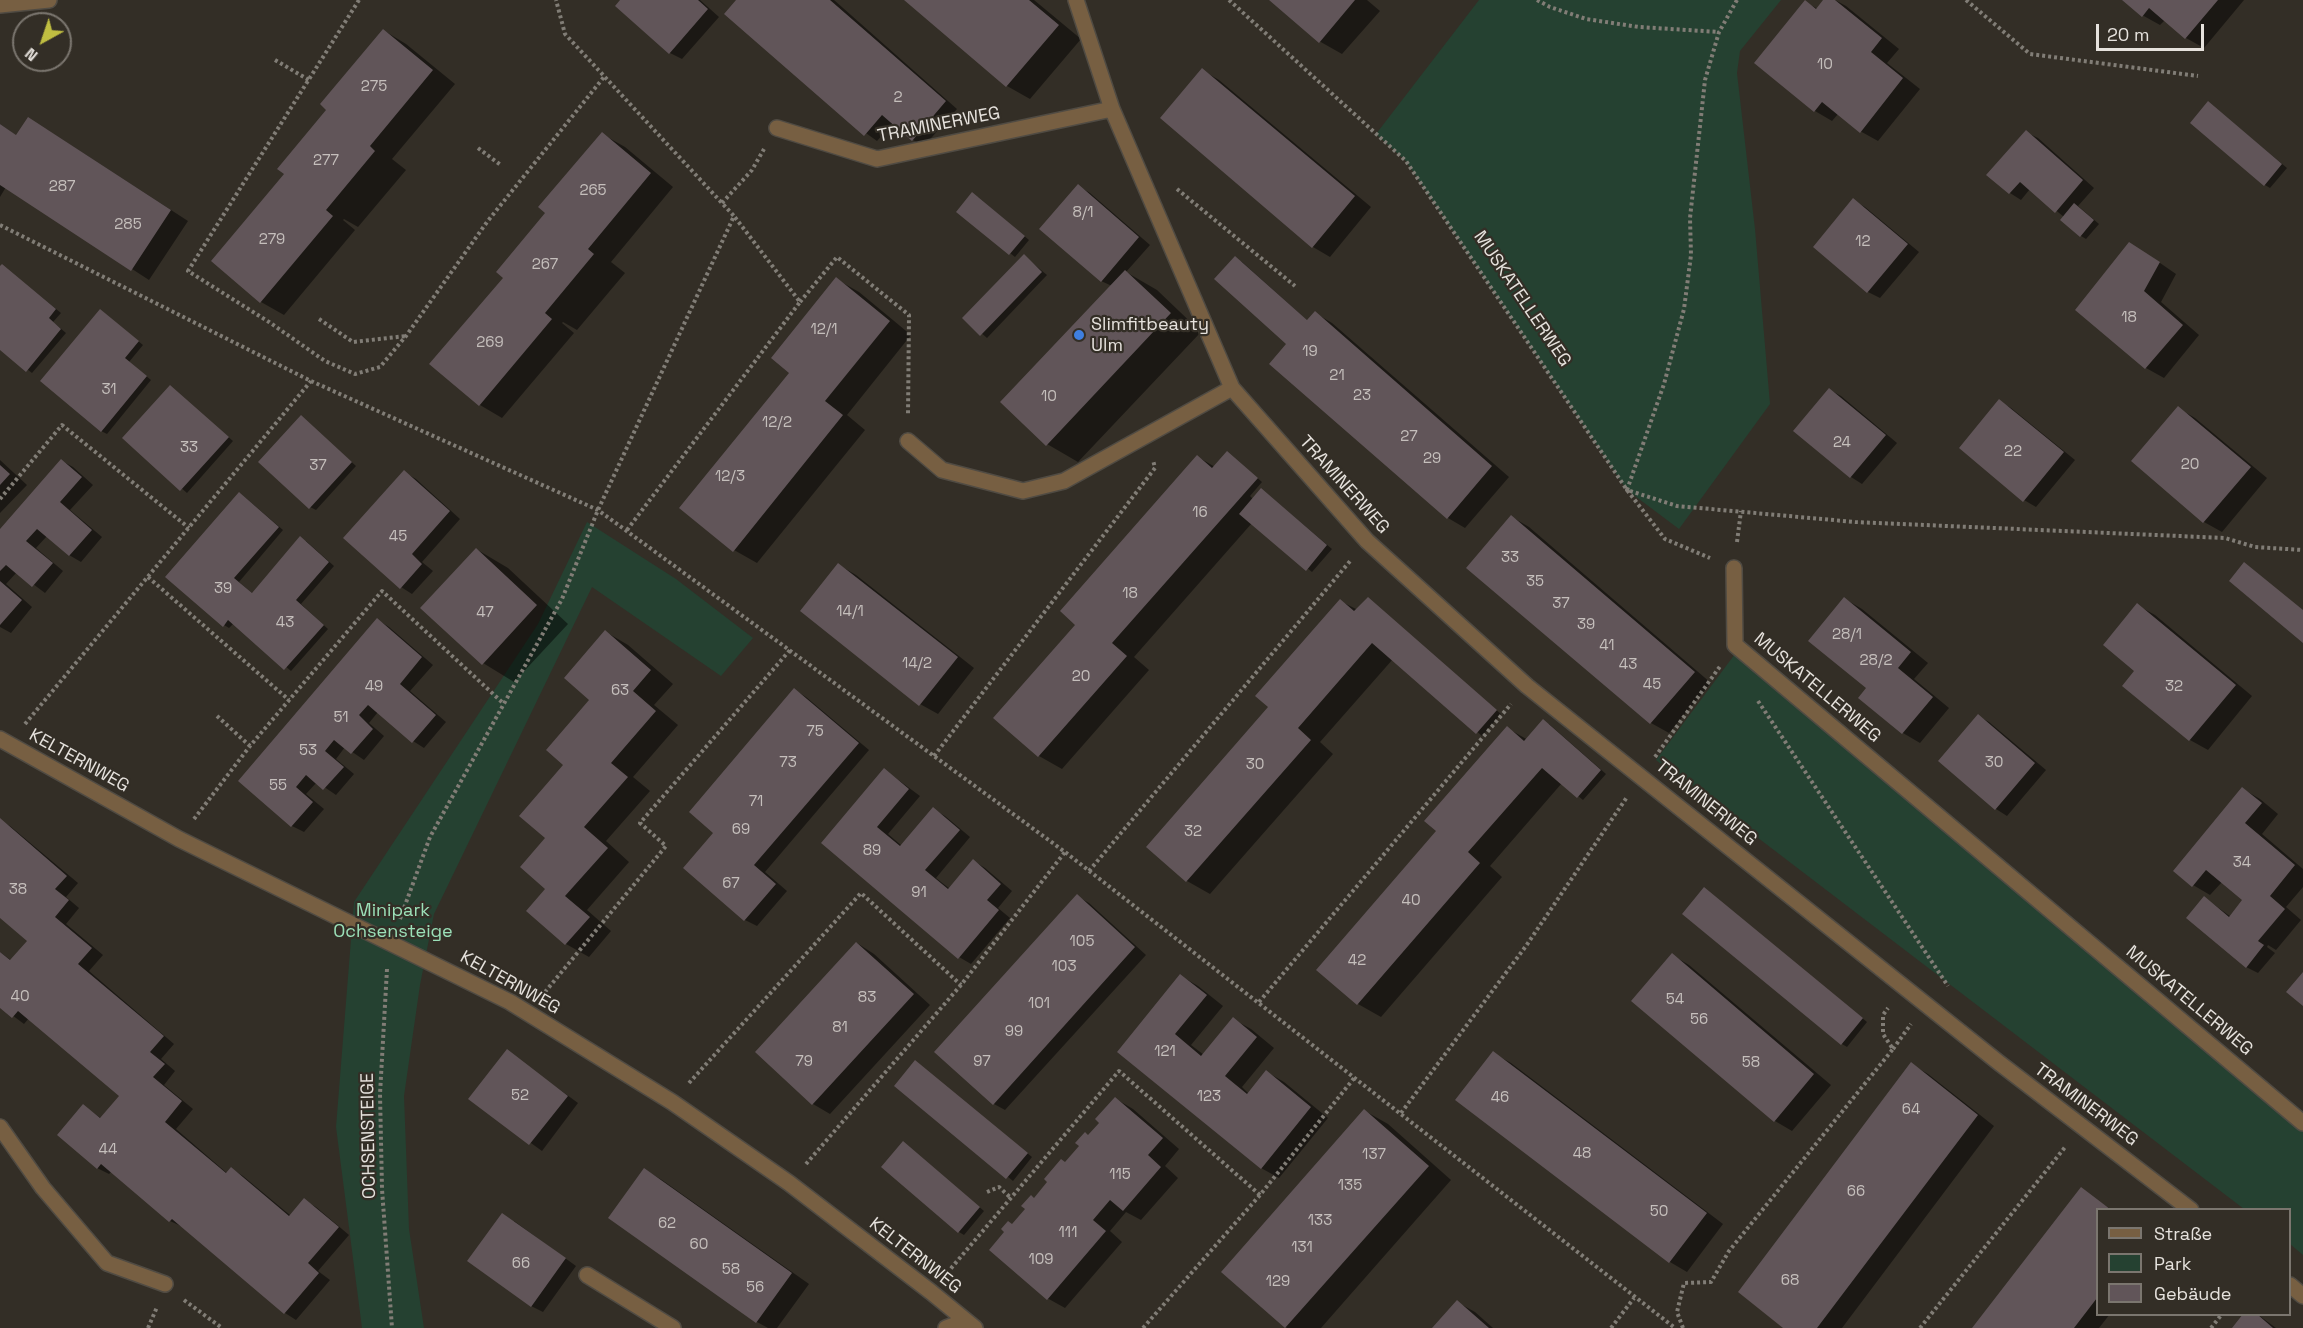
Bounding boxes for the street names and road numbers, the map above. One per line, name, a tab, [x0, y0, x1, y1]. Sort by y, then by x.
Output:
street label: TRAMINERWEG	[876, 103, 1002, 147]
street label: MUSKATELLERWEG	[1469, 227, 1575, 371]
street label: TRAMINERWEG	[1294, 432, 1394, 538]
street label: MUSKATELLERWEG	[1749, 629, 1885, 747]
street label: KELTERNWEG	[25, 725, 133, 797]
street label: TRAMINERWEG	[1651, 755, 1761, 851]
street label: MUSKATELLERWEG	[2121, 942, 2257, 1060]
street label: KELTERNWEG	[456, 947, 564, 1019]
street label: TRAMINERWEG	[2030, 1059, 2142, 1151]
street label: OCHSENSTEIGE	[357, 1073, 381, 1199]
street label: KELTERNWEG	[865, 1213, 965, 1299]

